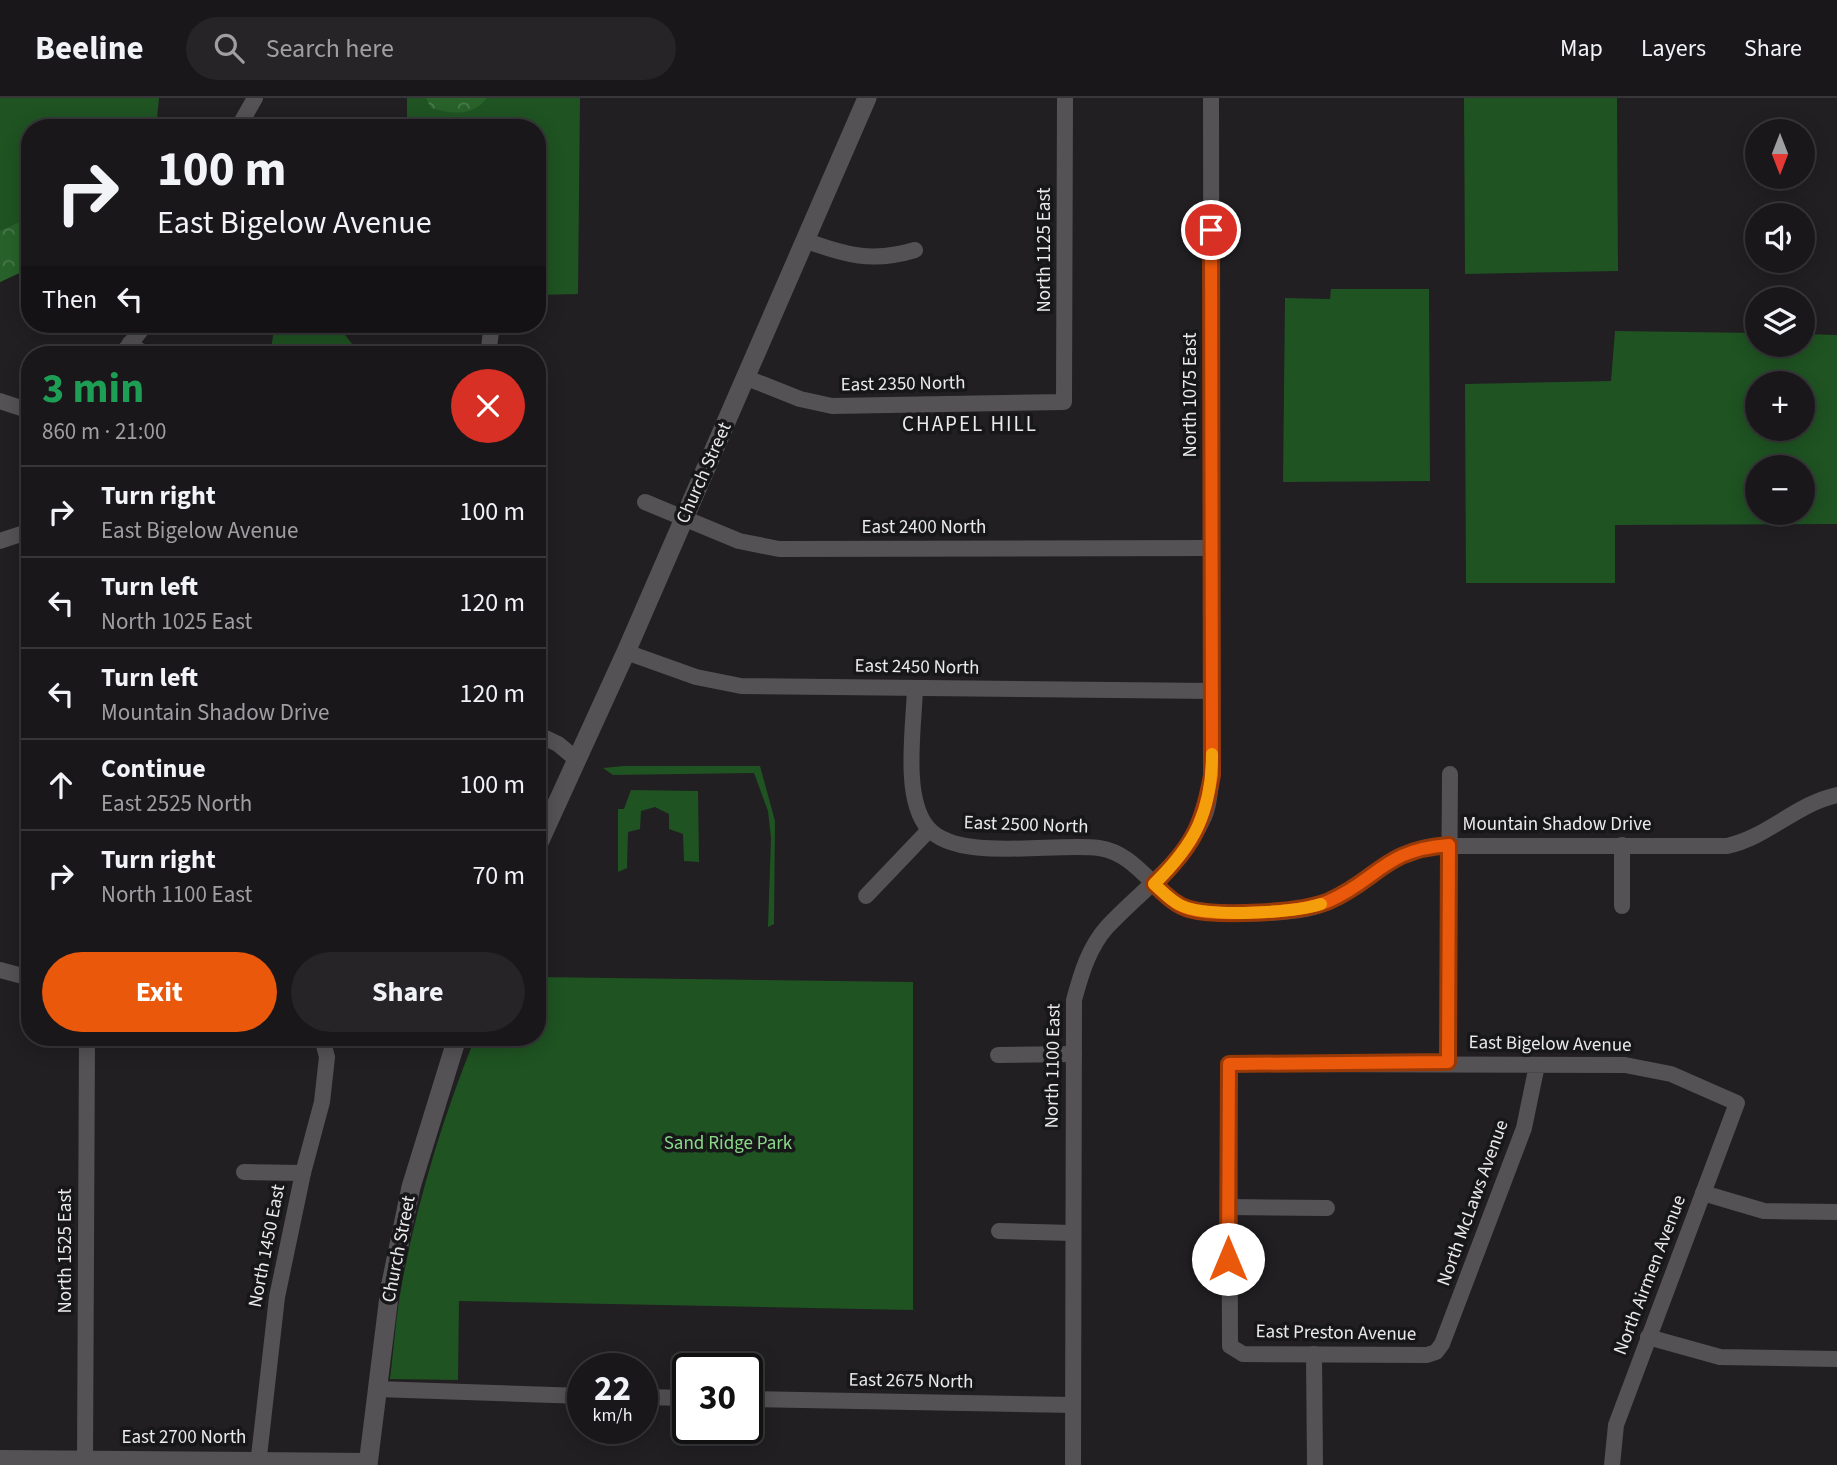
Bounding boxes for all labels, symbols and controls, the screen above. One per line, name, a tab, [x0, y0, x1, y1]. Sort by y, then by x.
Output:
search box	[186, 17, 676, 80]
text: Beeline	[35, 25, 144, 72]
icon: search	[210, 29, 248, 67]
text: Search here	[266, 30, 394, 67]
text: Map	[1560, 31, 1603, 66]
text: Layers	[1641, 31, 1706, 66]
text: Share	[1744, 31, 1802, 66]
north arrow	[1745, 119, 1815, 189]
map controls	[1745, 119, 1815, 525]
text: 100 m	[157, 135, 286, 205]
icon: right	[42, 147, 133, 238]
street label: North 1125 East	[1031, 187, 1058, 312]
text: East Bigelow Avenue	[157, 200, 432, 246]
pin	[1181, 200, 1241, 260]
button: sound	[1745, 203, 1815, 273]
icon: arrive	[1192, 211, 1230, 249]
icon: left	[111, 280, 149, 318]
text: Then	[42, 281, 97, 318]
button: layers	[1745, 287, 1815, 357]
street label: North 1075 East	[1177, 332, 1204, 457]
text: 3 min	[42, 359, 144, 419]
button: close	[451, 369, 525, 443]
street label: East 2350 North	[840, 369, 966, 399]
button: +	[1745, 371, 1815, 441]
district label: CHAPEL HILL	[902, 409, 1038, 439]
text: 860 m · 21:00	[42, 415, 166, 448]
street label: Church Street	[670, 418, 739, 528]
button: −	[1745, 455, 1815, 525]
text: Turn right	[101, 477, 216, 514]
icon: right	[42, 493, 80, 531]
text: 100 m	[459, 493, 525, 530]
text: East Bigelow Avenue	[101, 514, 298, 547]
street label: East 2400 North	[862, 514, 986, 541]
text: Turn left	[101, 568, 198, 605]
icon: left	[42, 584, 80, 622]
text: 120 m	[459, 584, 525, 621]
text: North 1025 East	[101, 605, 252, 638]
street label: East 2450 North	[854, 652, 980, 682]
text: Turn left	[101, 659, 198, 696]
icon: left	[42, 675, 80, 713]
text: 120 m	[459, 675, 525, 712]
text: Mountain Shadow Drive	[101, 696, 330, 729]
text: Continue	[101, 750, 206, 787]
icon: ahead	[42, 766, 80, 804]
text: 100 m	[459, 766, 525, 803]
text: East 2525 North	[101, 787, 252, 820]
street label: East 2500 North	[963, 809, 1089, 841]
street label: Mountain Shadow Drive	[1463, 811, 1651, 838]
text: Turn right	[101, 841, 216, 878]
icon: right	[42, 857, 80, 895]
text: 70 m	[472, 857, 525, 894]
text: North 1100 East	[101, 878, 252, 911]
button: Exit	[42, 952, 277, 1032]
button: Share	[291, 952, 525, 1032]
street label: North 1100 East	[1038, 1003, 1068, 1129]
street label: East Bigelow Avenue	[1468, 1029, 1632, 1059]
street label: North McLaws Avenue	[1430, 1116, 1516, 1290]
park label: Sand Ridge Park	[664, 1130, 793, 1157]
street label: North 1450 East	[242, 1182, 292, 1310]
street label: North 1525 East	[52, 1188, 79, 1313]
street label: North Airmen Avenue	[1607, 1191, 1693, 1359]
street label: Church Street	[375, 1193, 423, 1305]
position arrow	[1191, 1222, 1265, 1296]
street label: East Preston Avenue	[1255, 1318, 1417, 1348]
speed limit sign: 30	[672, 1353, 763, 1444]
text: 22	[594, 1364, 631, 1414]
street label: East 2675 North	[848, 1366, 974, 1396]
text: km/h	[593, 1403, 632, 1428]
street label: East 2700 North	[122, 1424, 246, 1451]

